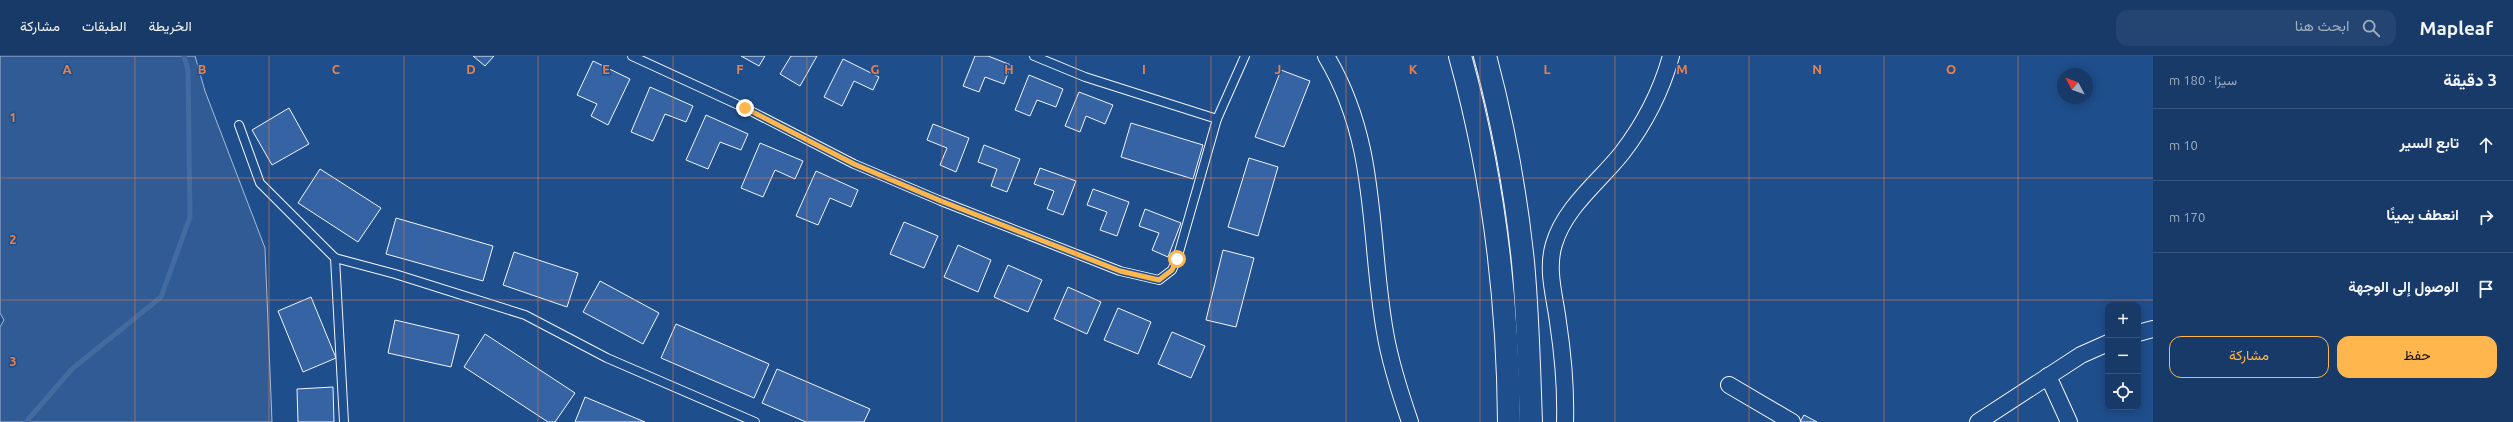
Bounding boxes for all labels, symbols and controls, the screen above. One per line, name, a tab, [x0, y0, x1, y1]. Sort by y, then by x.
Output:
search box	[2116, 10, 2396, 46]
text: ابحث هنا	[2295, 17, 2350, 34]
icon: search	[2360, 17, 2382, 39]
text: Mapleaf	[2420, 17, 2493, 39]
text: مشاركة	[20, 18, 60, 34]
text: الطبقات	[82, 18, 126, 34]
text: الخريطة	[148, 18, 192, 34]
text: A	[62, 62, 72, 76]
text: B	[198, 62, 207, 76]
text: C	[332, 62, 341, 76]
text: D	[466, 62, 476, 76]
text: E	[602, 62, 610, 76]
text: F	[736, 62, 744, 76]
text: G	[871, 62, 880, 76]
text: H	[1004, 62, 1014, 76]
text: I	[1142, 62, 1146, 76]
text: J	[1275, 62, 1281, 76]
text: K	[1409, 62, 1418, 76]
text: L	[1543, 62, 1551, 76]
text: M	[1676, 62, 1688, 76]
text: N	[1812, 62, 1822, 76]
text: O	[1946, 62, 1956, 76]
north arrow	[2057, 68, 2093, 104]
text: 3 دقيقة	[2443, 70, 2497, 89]
text: سيرًا · 180 m	[2169, 73, 2237, 87]
route end	[736, 99, 754, 117]
text: 1	[9, 110, 17, 124]
text: تابع السير	[2400, 134, 2459, 151]
icon: ahead	[2475, 134, 2497, 156]
text: 10 m	[2169, 138, 2198, 152]
text: انعطف يمينًا	[2386, 206, 2459, 223]
icon: right	[2475, 206, 2497, 228]
text: 170 m	[2169, 210, 2205, 224]
text: 2	[9, 232, 17, 246]
route start	[1168, 250, 1186, 268]
text: الوصول إلى الوجهة	[2348, 278, 2459, 295]
icon: arrive	[2475, 278, 2497, 300]
map controls	[2105, 302, 2141, 410]
button: +	[2105, 302, 2141, 338]
button: مشاركة	[2169, 336, 2329, 378]
button: حفظ	[2337, 336, 2497, 378]
button: −	[2105, 338, 2141, 374]
text: 3	[9, 354, 17, 368]
button: locate	[2105, 374, 2141, 410]

